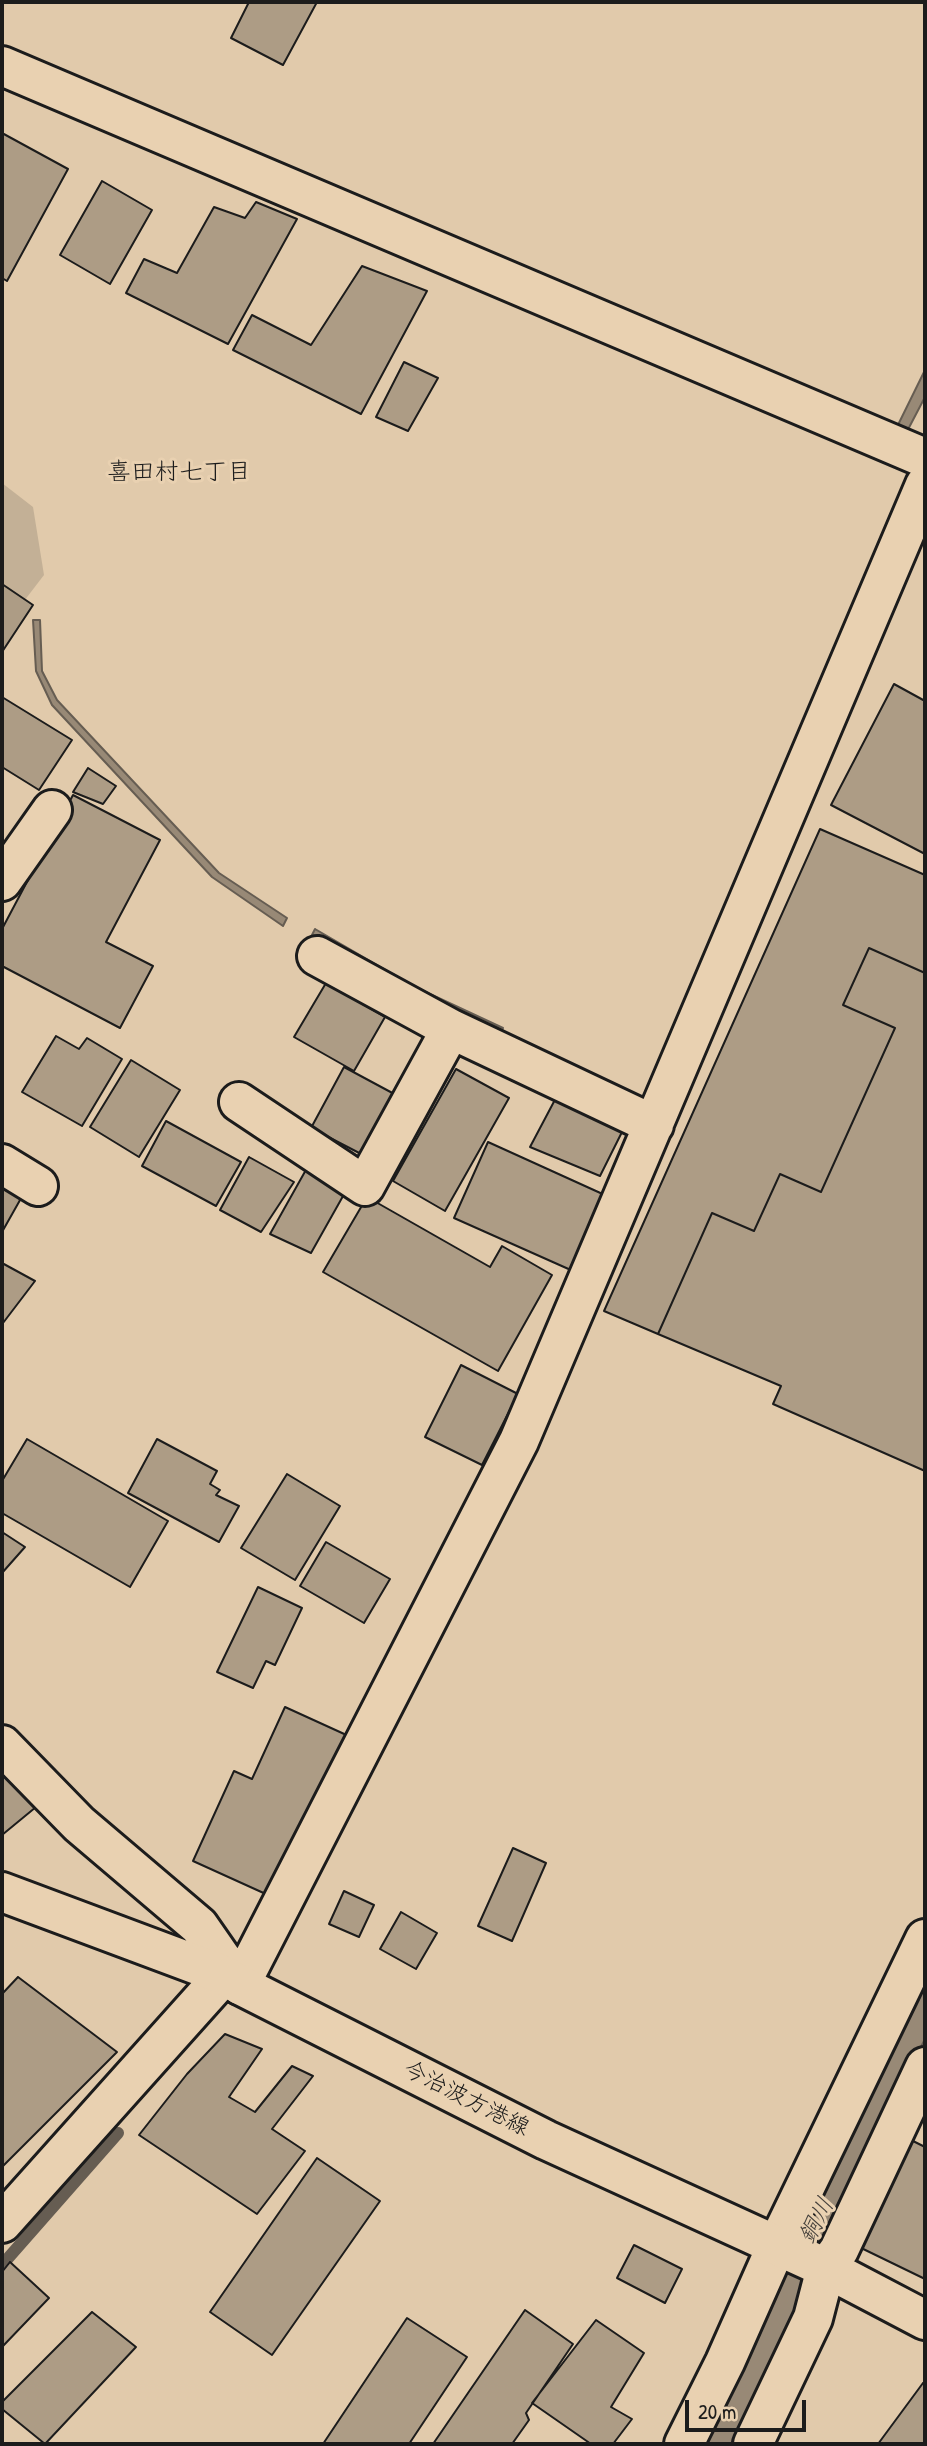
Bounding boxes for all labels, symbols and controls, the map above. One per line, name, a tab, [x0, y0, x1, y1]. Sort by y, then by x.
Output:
district label: 喜田村七丁目	[107, 459, 251, 487]
street label: 今治波方港線	[398, 2055, 534, 2143]
water label: 銅川	[793, 2193, 841, 2249]
scale bar	[689, 2386, 810, 2430]
text: 20 m	[698, 2397, 736, 2426]

